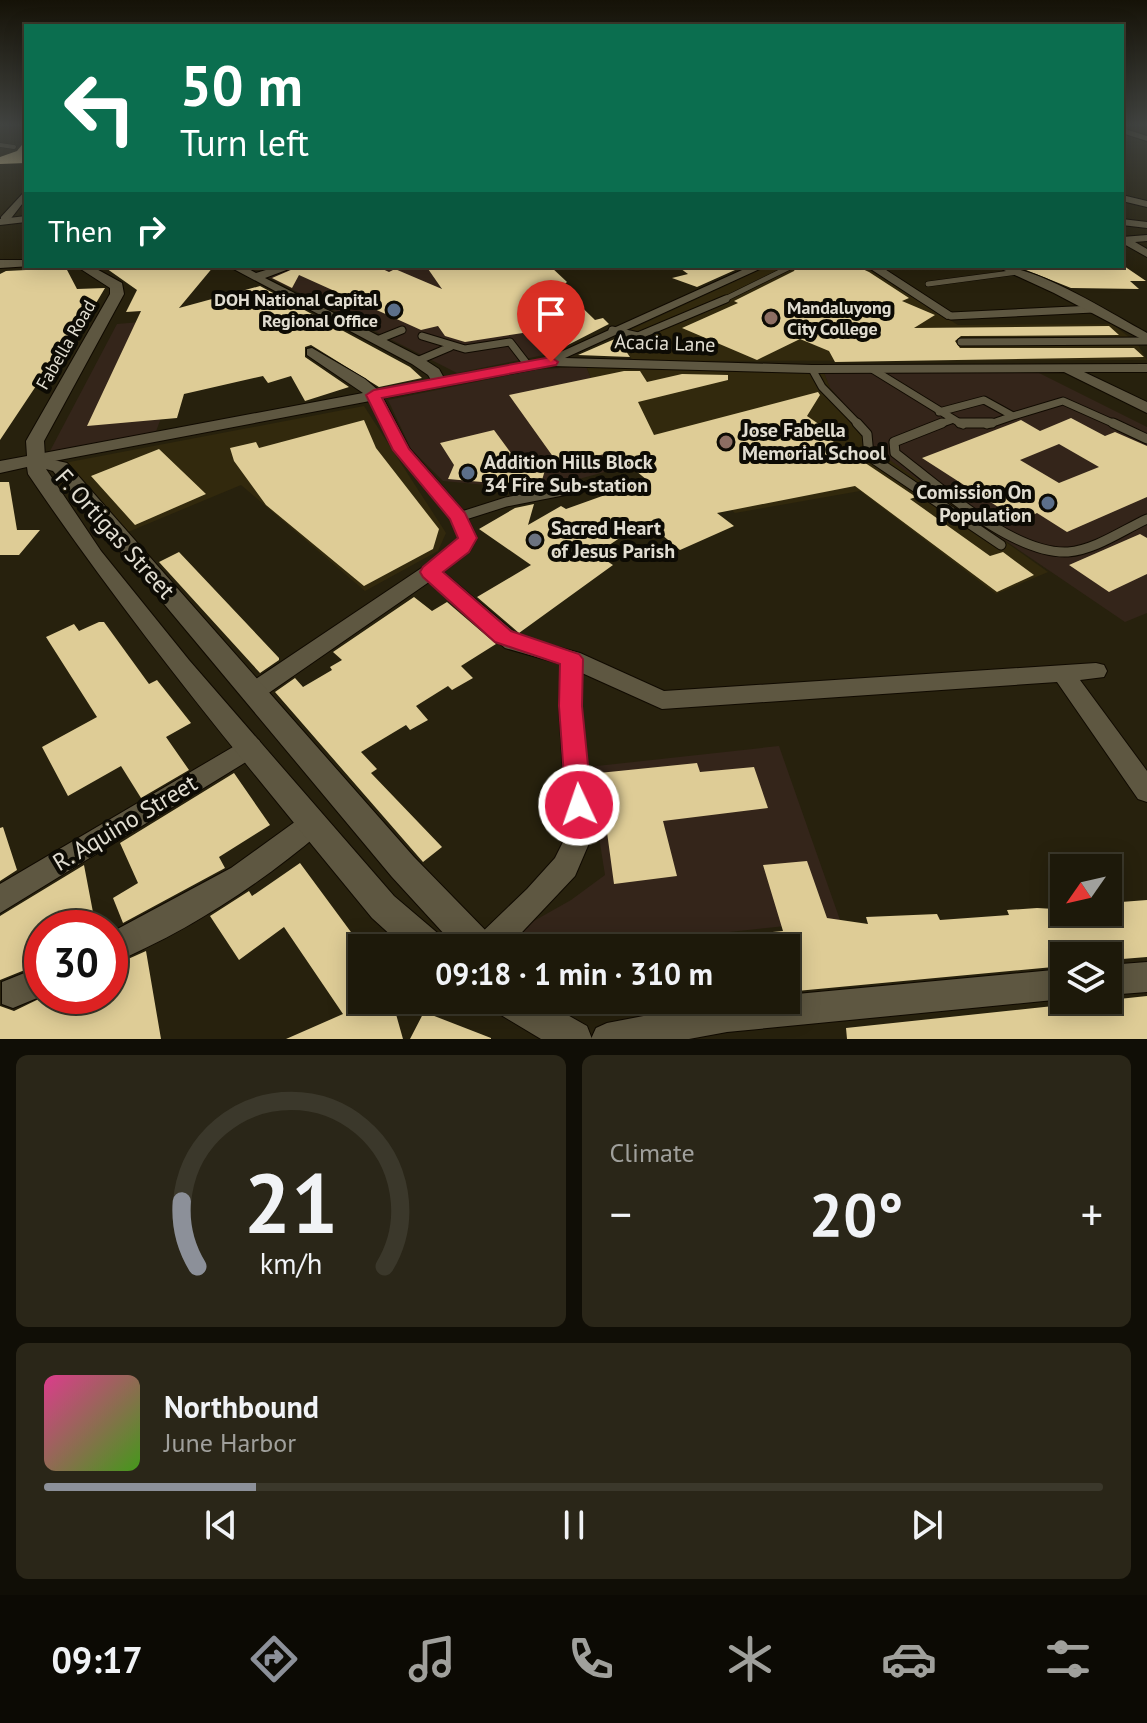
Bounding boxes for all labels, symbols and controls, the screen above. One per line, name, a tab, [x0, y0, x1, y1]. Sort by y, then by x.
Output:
text: 50 m	[180, 49, 303, 121]
icon: left	[48, 56, 152, 160]
text: Turn left	[180, 119, 309, 166]
icon: right	[129, 208, 173, 252]
text: Then	[48, 211, 113, 250]
pin	[517, 280, 585, 362]
place label: DOH National Capital Regional Office	[214, 288, 379, 332]
icon: arrive	[529, 292, 573, 336]
street label: Fabella Road	[31, 296, 100, 394]
place label: Mandaluyong City College	[787, 296, 891, 340]
marker: DOH National Capital Regional Office	[385, 301, 403, 319]
marker: Mandaluyong City College	[762, 309, 780, 327]
street label: Acacia Lane	[614, 328, 716, 358]
place label: Jose Fabella Memorial School	[741, 417, 886, 466]
marker: Jose Fabella Memorial School	[717, 433, 735, 451]
place label: Addition Hills Block 34 Fire Sub-station	[484, 449, 653, 498]
street label: F. Ortigas Street	[49, 462, 182, 605]
marker: Addition Hills Block 34 Fire Sub-station	[459, 464, 477, 482]
place label: Comission On Population	[916, 479, 1032, 528]
marker: Comission On Population	[1039, 494, 1057, 512]
place label: Sacred Heart of Jesus Parish	[551, 515, 675, 564]
marker: Sacred Heart of Jesus Parish	[526, 531, 544, 549]
position arrow	[537, 763, 621, 847]
street label: R. Aquino Street	[47, 767, 203, 878]
north arrow	[1050, 854, 1122, 926]
map controls	[1050, 854, 1122, 1014]
speed limit sign: 30	[24, 910, 128, 1014]
button: layers	[1050, 942, 1122, 1014]
text: 09:18 · 1 min · 310 m	[435, 954, 713, 993]
text: Climate	[610, 1136, 695, 1169]
text: 21	[244, 1148, 338, 1256]
text: 20°	[809, 1175, 903, 1253]
text: −	[610, 1185, 632, 1242]
text: +	[1081, 1185, 1103, 1242]
text: km/h	[259, 1245, 322, 1282]
text: Northbound	[164, 1387, 319, 1426]
text: June Harbor	[164, 1426, 296, 1459]
icon: previous	[199, 1503, 243, 1547]
icon: pause	[552, 1503, 596, 1547]
icon: next	[905, 1503, 949, 1547]
icon: directions	[246, 1631, 302, 1687]
icon: music	[404, 1631, 460, 1687]
icon: phone	[563, 1631, 619, 1687]
icon: climate	[722, 1631, 778, 1687]
icon: car	[881, 1631, 937, 1687]
icon: filters	[1040, 1631, 1096, 1687]
text: 09:17	[51, 1636, 143, 1683]

